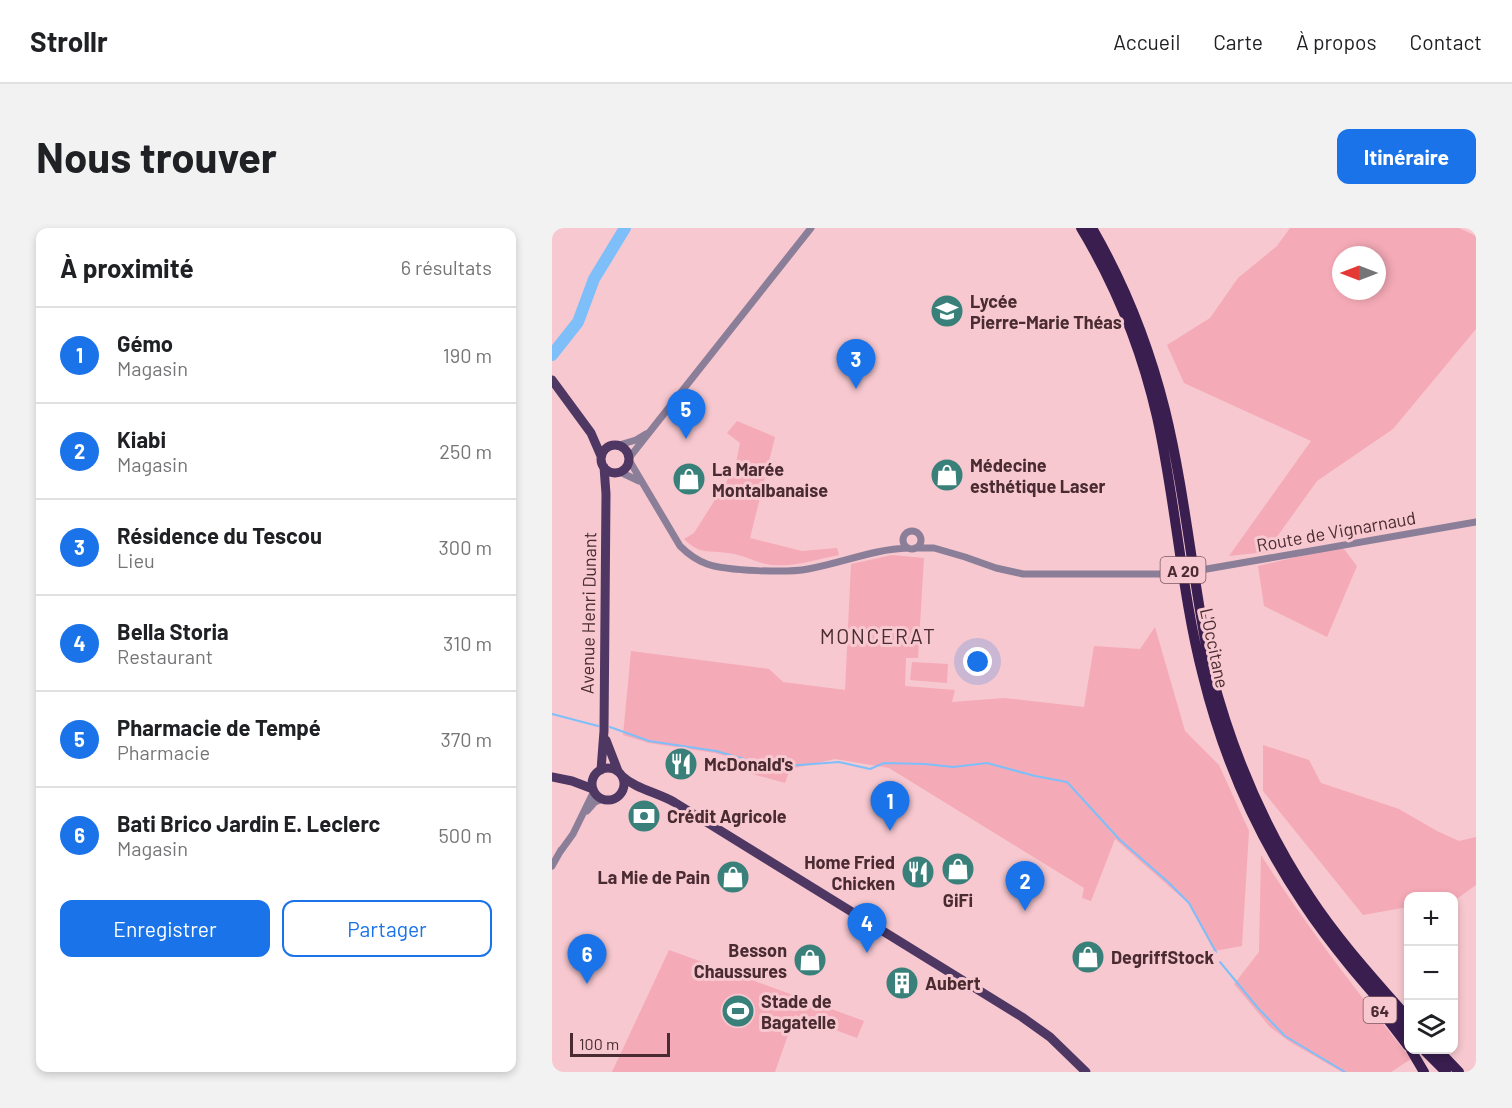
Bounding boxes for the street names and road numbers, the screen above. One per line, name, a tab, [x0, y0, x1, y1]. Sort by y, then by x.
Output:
street label: Route de Vignarnaud	[1255, 506, 1417, 556]
street label: Avenue Henri Dunant	[576, 532, 600, 694]
road number: A 20	[1160, 557, 1206, 583]
street label: L'Occitane	[1196, 606, 1234, 690]
road number: 64	[1364, 997, 1396, 1023]

